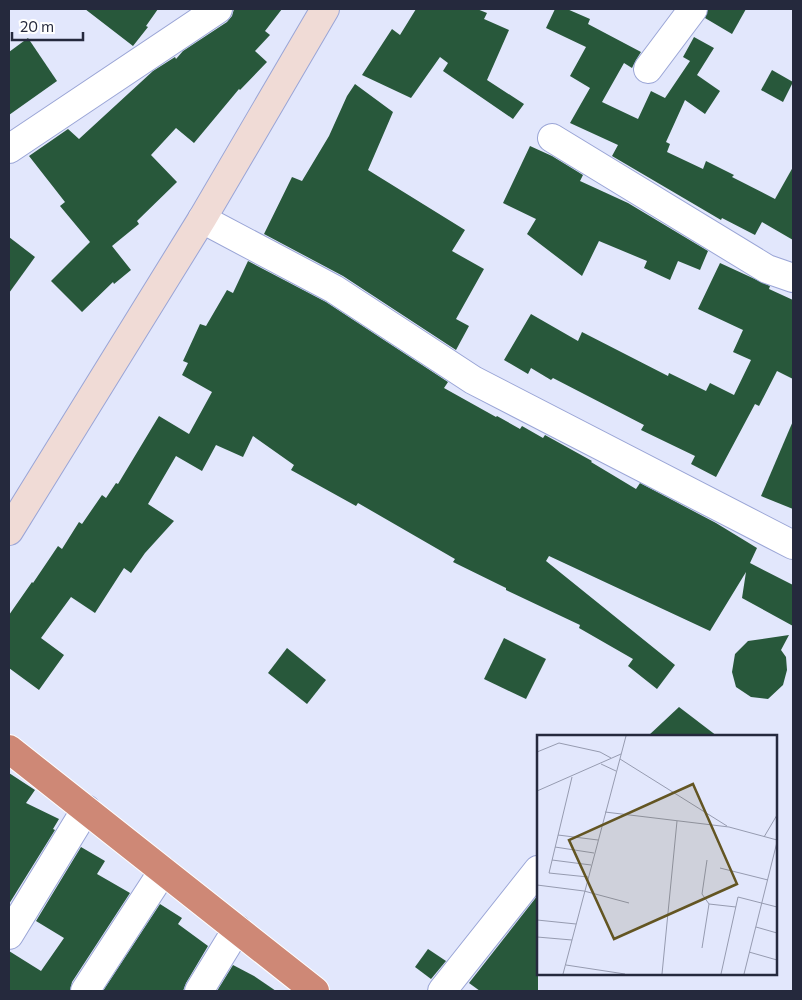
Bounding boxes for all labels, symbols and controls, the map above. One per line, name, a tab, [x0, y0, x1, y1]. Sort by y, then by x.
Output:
scale bar	[12, 10, 84, 42]
text: 20 m	[20, 17, 54, 35]
inset map	[537, 735, 777, 975]

